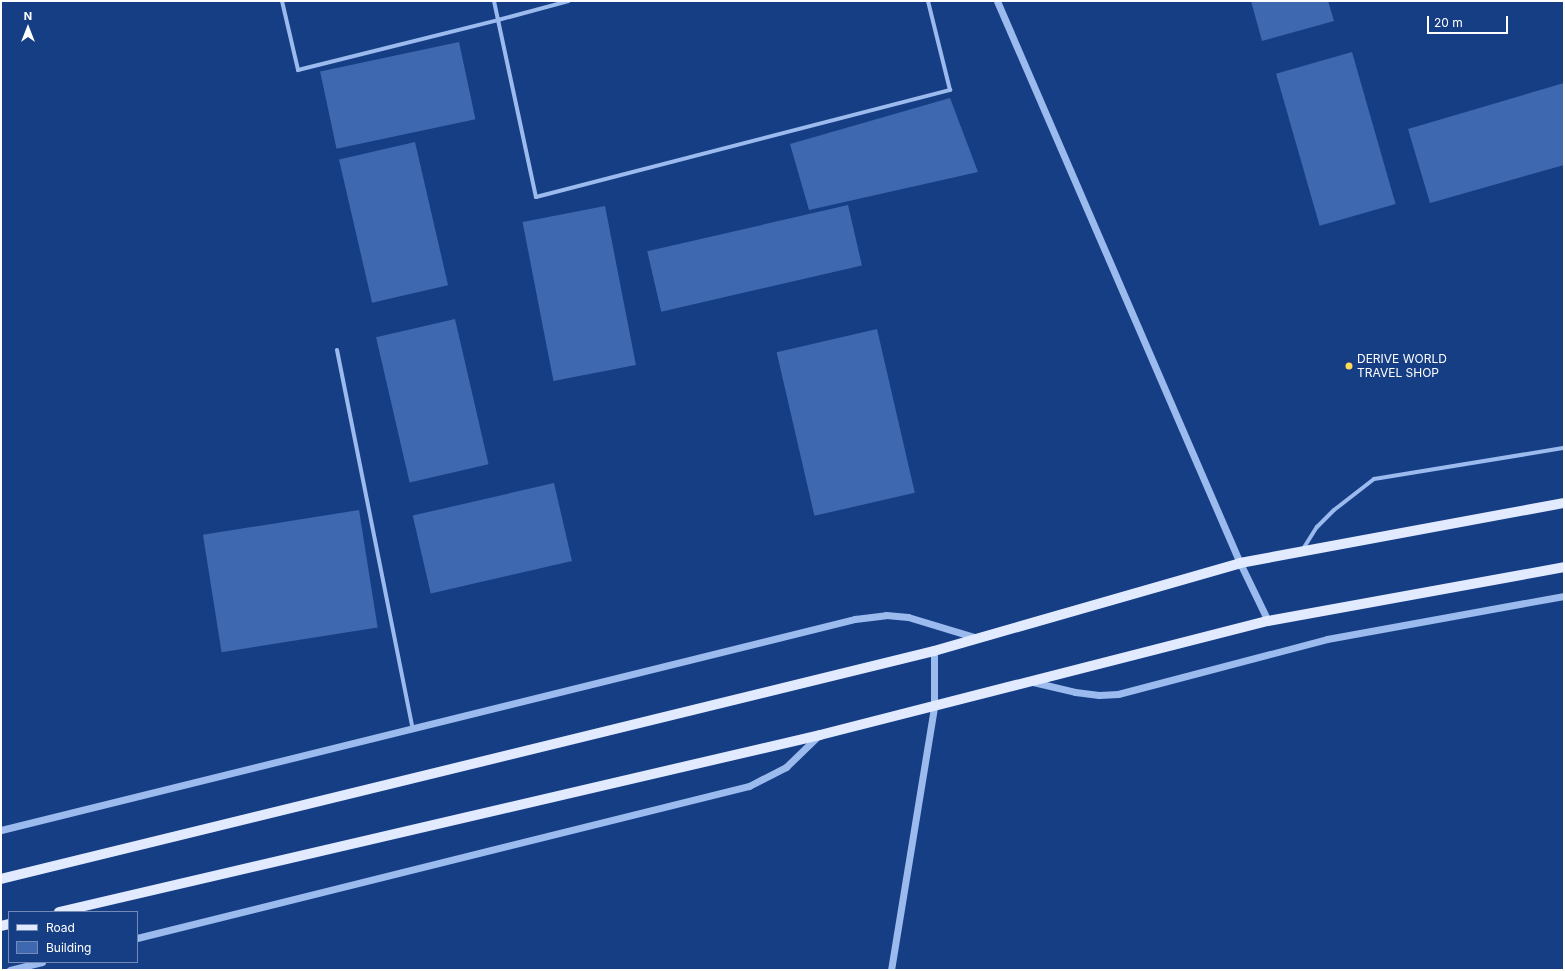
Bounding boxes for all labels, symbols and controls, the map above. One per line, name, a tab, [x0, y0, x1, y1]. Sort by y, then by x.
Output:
north arrow	[8, 8, 48, 48]
scale bar	[1429, 8, 1510, 34]
text: N	[24, 9, 32, 23]
text: 20 m	[1434, 15, 1463, 30]
place label: DERIVE WORLD TRAVEL SHOP	[1357, 352, 1447, 380]
marker: DERIVE WORLD TRAVEL SHOP	[1344, 361, 1354, 371]
legend	[8, 911, 138, 963]
text: Road	[46, 920, 75, 935]
text: Building	[46, 940, 91, 955]

